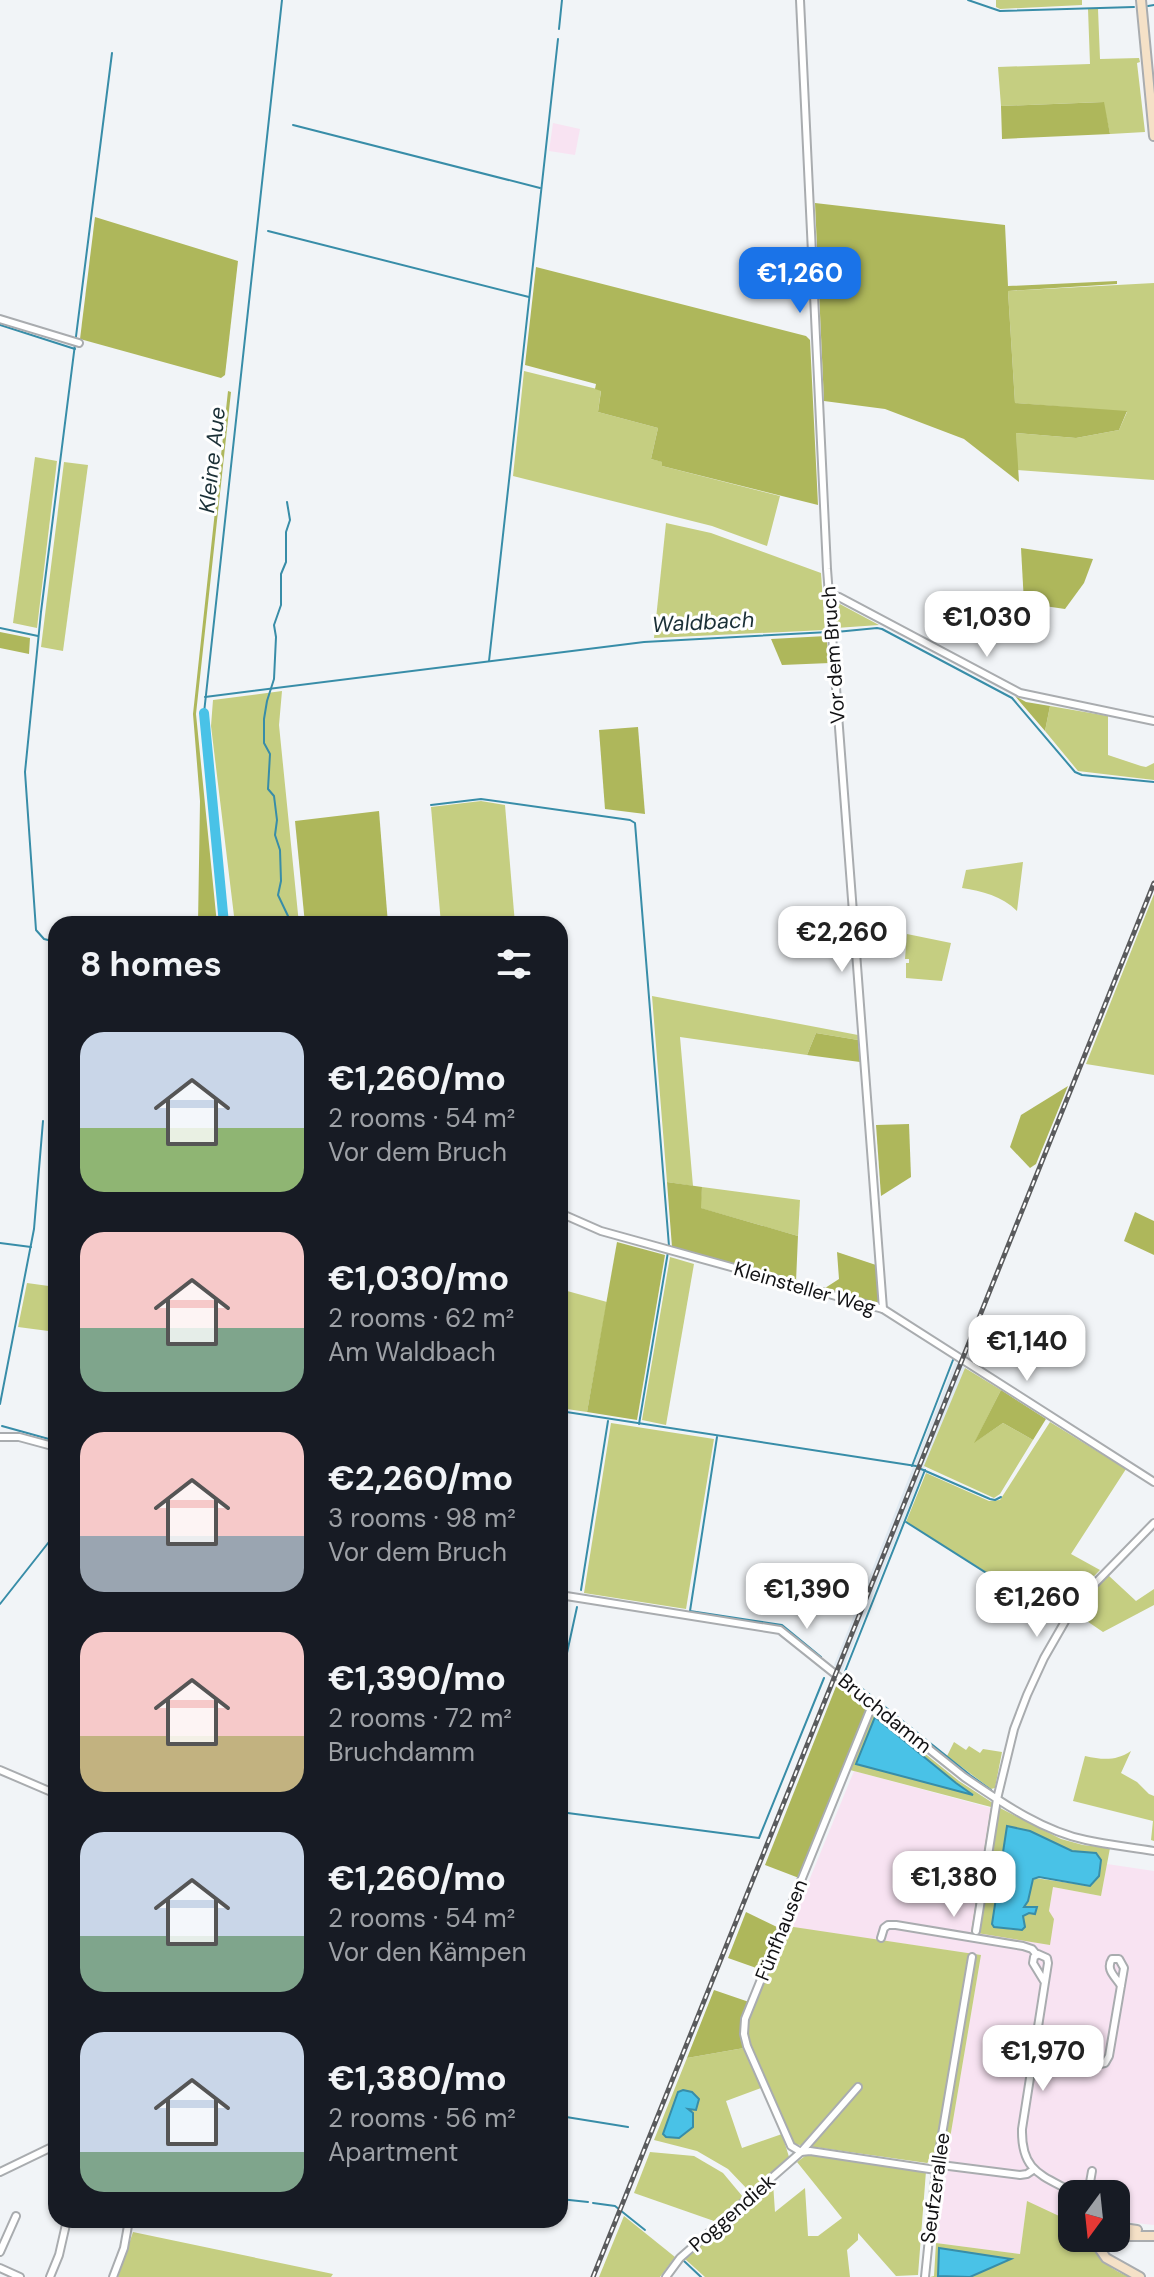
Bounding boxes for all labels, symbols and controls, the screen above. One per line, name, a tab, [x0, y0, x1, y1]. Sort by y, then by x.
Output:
pin: €1,260	[735, 247, 865, 315]
text: €1,260	[757, 256, 843, 290]
water label: Kleine Aue	[192, 406, 232, 514]
street label: Vor dem Bruch	[815, 585, 851, 725]
pin: €1,030	[922, 591, 1052, 659]
text: €1,030	[943, 600, 1031, 634]
water label: Waldbach	[651, 605, 755, 639]
pin: €2,260	[777, 906, 907, 974]
text: €2,260	[796, 915, 888, 949]
text: 8 homes	[80, 942, 222, 987]
icon: filters	[492, 942, 536, 986]
text: €1,260/mo	[328, 1056, 506, 1101]
icon: home	[144, 1064, 240, 1160]
text: 2 rooms · 54 m²	[328, 1101, 515, 1135]
text: Vor dem Bruch	[328, 1135, 507, 1169]
street label: Kleinsteller Weg	[731, 1255, 879, 1321]
text: €1,030/mo	[328, 1256, 509, 1301]
icon: home	[144, 1264, 240, 1360]
text: 2 rooms · 62 m²	[328, 1301, 514, 1335]
pin: €1,140	[962, 1315, 1092, 1383]
text: €1,140	[986, 1324, 1068, 1358]
text: Am Waldbach	[328, 1335, 496, 1369]
text: €2,260/mo	[328, 1456, 513, 1501]
icon: home	[144, 1464, 240, 1560]
text: 3 rooms · 98 m²	[328, 1501, 516, 1535]
text: Vor dem Bruch	[328, 1535, 507, 1569]
pin: €1,390	[742, 1563, 872, 1631]
pin: €1,260	[972, 1571, 1102, 1639]
text: €1,390	[764, 1572, 850, 1606]
text: €1,260	[994, 1580, 1080, 1614]
text: €1,390/mo	[328, 1656, 506, 1701]
icon: home	[144, 1664, 240, 1760]
street label: Bruchdamm	[833, 1667, 937, 1759]
text: 2 rooms · 72 m²	[328, 1701, 512, 1735]
text: Bruchdamm	[328, 1735, 475, 1769]
pin: €1,380	[889, 1851, 1019, 1919]
text: €1,260/mo	[328, 1856, 506, 1901]
text: €1,380	[911, 1860, 997, 1894]
icon: home	[144, 1864, 240, 1960]
street label: Fünfhausen	[749, 1875, 813, 1985]
text: 2 rooms · 54 m²	[328, 1901, 515, 1935]
text: Vor den Kämpen	[328, 1935, 526, 1969]
pin: €1,970	[978, 2025, 1108, 2093]
text: €1,970	[1001, 2034, 1085, 2068]
text: €1,380/mo	[328, 2056, 507, 2101]
icon: home	[144, 2064, 240, 2160]
text: 2 rooms · 56 m²	[328, 2101, 516, 2135]
street label: Seufzerallee	[914, 2131, 956, 2245]
text: Apartment	[328, 2135, 459, 2169]
street label: Poggendiek	[683, 2168, 781, 2258]
north arrow	[1058, 2180, 1130, 2252]
map controls	[1058, 2180, 1130, 2252]

